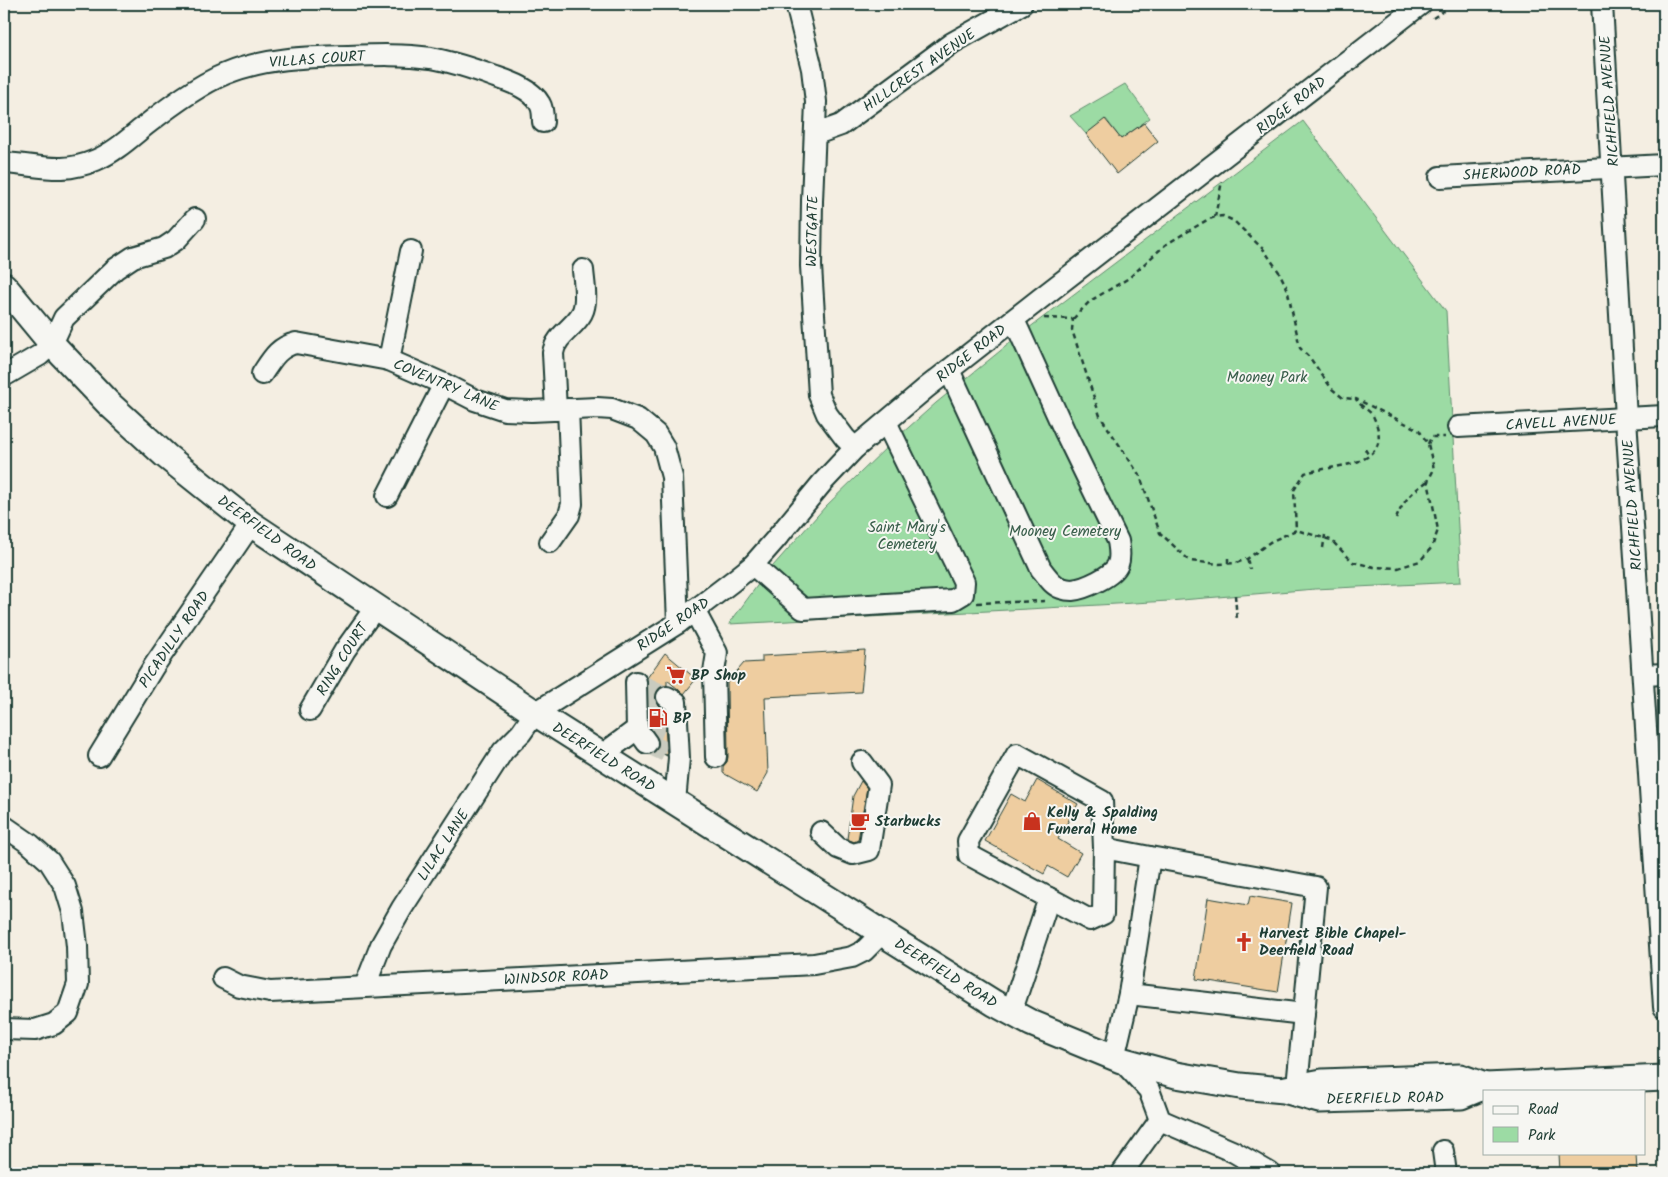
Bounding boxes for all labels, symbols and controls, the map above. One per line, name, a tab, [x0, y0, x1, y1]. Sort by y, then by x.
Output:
street label: HILLCREST AVENUE	[858, 22, 982, 119]
street label: RICHFIELD AVENUE	[1593, 33, 1627, 167]
street label: VILLAS COURT	[268, 45, 368, 75]
street label: RIDGE ROAD	[1251, 70, 1332, 141]
street label: SHERWOOD ROAD	[1462, 158, 1582, 188]
street label: WESTGATE	[800, 194, 826, 267]
street label: RIDGE ROAD	[931, 318, 1012, 389]
street label: COVENTRY LANE	[389, 353, 503, 419]
park label: Mooney Park	[1227, 366, 1308, 390]
street label: CAVELL AVENUE	[1505, 408, 1618, 438]
street label: RICHFIELD AVENUE	[1616, 437, 1650, 571]
street label: DEERFIELD ROAD	[212, 489, 321, 578]
park label: Saint Mary's Cemetery	[868, 516, 947, 557]
park label: Mooney Cemetery	[1009, 520, 1122, 544]
street label: PICADILLY ROAD	[133, 586, 217, 693]
street label: RIDGE ROAD	[632, 591, 715, 658]
street label: RING COURT	[311, 616, 376, 701]
supermarket icon: BP Shop	[665, 664, 687, 686]
place label: BP Shop	[691, 664, 746, 688]
fuel station icon: BP	[647, 707, 669, 729]
place label: BP	[673, 707, 691, 731]
street label: DEERFIELD ROAD	[547, 716, 660, 799]
place label: Kelly & Spalding Funeral Home	[1047, 801, 1158, 842]
street label: LILAC LANE	[412, 804, 477, 886]
cafe icon: Starbucks	[849, 810, 871, 832]
place label: Starbucks	[875, 810, 941, 834]
shop icon: Kelly & Spalding Funeral Home	[1021, 810, 1043, 832]
place label: Harvest Bible Chapel- Deerfield Road	[1259, 922, 1407, 963]
church icon: Harvest Bible Chapel- Deerfield Road	[1233, 931, 1255, 953]
street label: DEERFIELD ROAD	[889, 932, 1002, 1015]
street label: WINDSOR ROAD	[503, 963, 609, 993]
street label: DEERFIELD ROAD	[1326, 1086, 1444, 1112]
legend	[1483, 1090, 1646, 1154]
text: Road	[1528, 1098, 1559, 1122]
text: Park	[1528, 1124, 1556, 1148]

